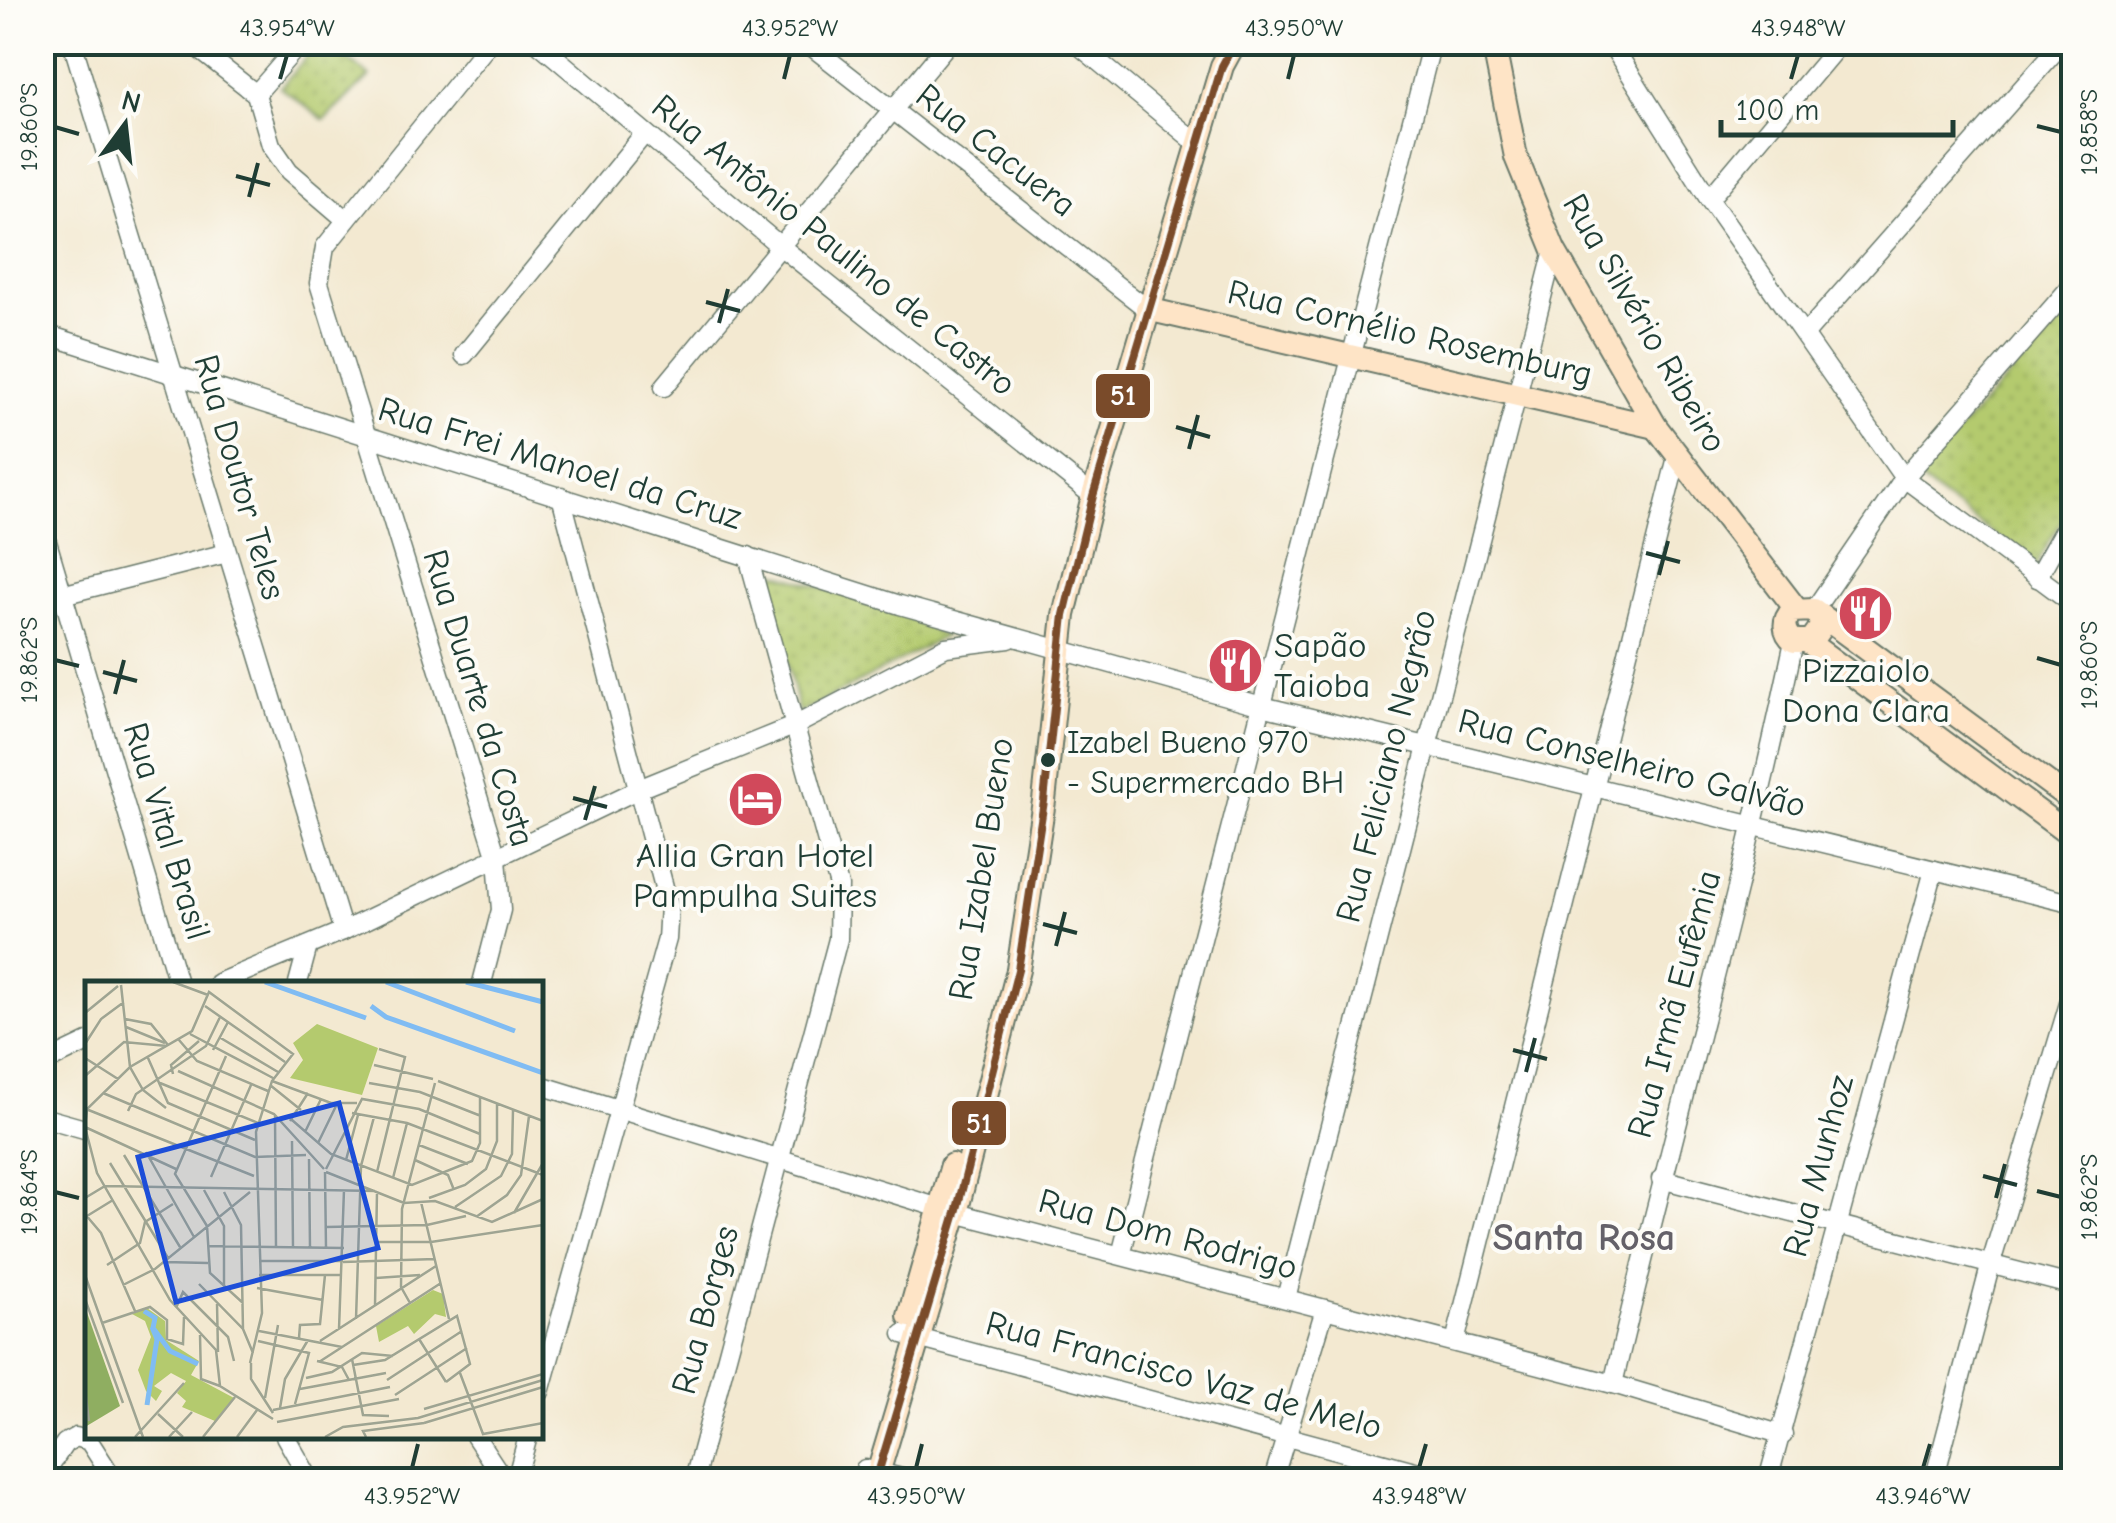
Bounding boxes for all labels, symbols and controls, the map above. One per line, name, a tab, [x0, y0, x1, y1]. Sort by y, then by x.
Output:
text: 43.954°W	[239, 13, 335, 42]
text: 43.952°W	[742, 13, 838, 42]
text: 43.950°W	[1245, 13, 1344, 42]
text: 43.948°W	[1751, 13, 1846, 42]
north arrow	[75, 75, 175, 175]
street label: Rua Cacuera	[908, 75, 1084, 225]
scale bar	[1721, 75, 1954, 137]
text: 19.860°S	[14, 83, 43, 171]
text: N	[118, 84, 144, 120]
street label: Rua Antônio Paulino de Castro	[644, 86, 1024, 404]
text: 19.858°S	[2074, 89, 2103, 175]
text: 100 m	[1736, 93, 1819, 128]
street label: Rua Silvério Ribeiro	[1554, 186, 1736, 460]
street label: Rua Cornélio Rosemburg	[1224, 271, 1596, 395]
street label: Rua Doutor Teles	[185, 350, 295, 604]
line badge: 51	[1094, 372, 1152, 420]
text: 51	[1110, 380, 1136, 412]
street label: Rua Frei Manoel da Cruz	[373, 388, 747, 538]
street label: Rua Duarte da Costa	[414, 545, 544, 851]
restaurant icon: Pizzaiolo Dona Clara	[1836, 584, 1896, 644]
street label: Rua Feliciano Negrão	[1327, 605, 1445, 927]
text: 19.862°S	[14, 617, 43, 703]
text: 19.860°S	[2074, 621, 2103, 709]
place label: Sapão Taioba	[1274, 625, 1370, 706]
restaurant icon: Sapão Taioba	[1205, 635, 1265, 695]
place label: Pizzaiolo Dona Clara	[1782, 650, 1950, 731]
street label: Rua Conselheiro Galvão	[1454, 700, 1810, 826]
street label: Rua Vital Brasil	[115, 718, 219, 944]
place label: Izabel Bueno 970 - Supermercado BH	[1067, 724, 1344, 801]
street label: Rua Izabel Bueno	[940, 735, 1022, 1003]
marker: Izabel Bueno 970 - Supermercado BH	[1038, 750, 1058, 770]
hotel icon: Allia Gran Hotel Pampulha Suites	[725, 769, 785, 829]
place label: Allia Gran Hotel Pampulha Suites	[633, 835, 877, 916]
street label: Rua Irmã Eufêmia	[1619, 866, 1729, 1142]
inset map	[85, 981, 542, 1438]
street label: Rua Munhoz	[1774, 1071, 1862, 1261]
line badge: 51	[950, 1099, 1008, 1147]
text: 51	[966, 1108, 992, 1140]
text: 19.864°S	[14, 1149, 43, 1235]
text: 19.862°S	[2074, 1154, 2103, 1240]
street label: Rua Dom Rodrigo	[1034, 1180, 1302, 1288]
district label: Santa Rosa	[1493, 1216, 1675, 1260]
street label: Rua Borges	[663, 1222, 747, 1398]
street label: Rua Francisco Vaz de Melo	[982, 1302, 1386, 1448]
text: 43.952°W	[364, 1481, 460, 1510]
text: 43.950°W	[867, 1481, 966, 1510]
text: 43.948°W	[1372, 1481, 1467, 1510]
text: 43.946°W	[1875, 1481, 1971, 1510]

